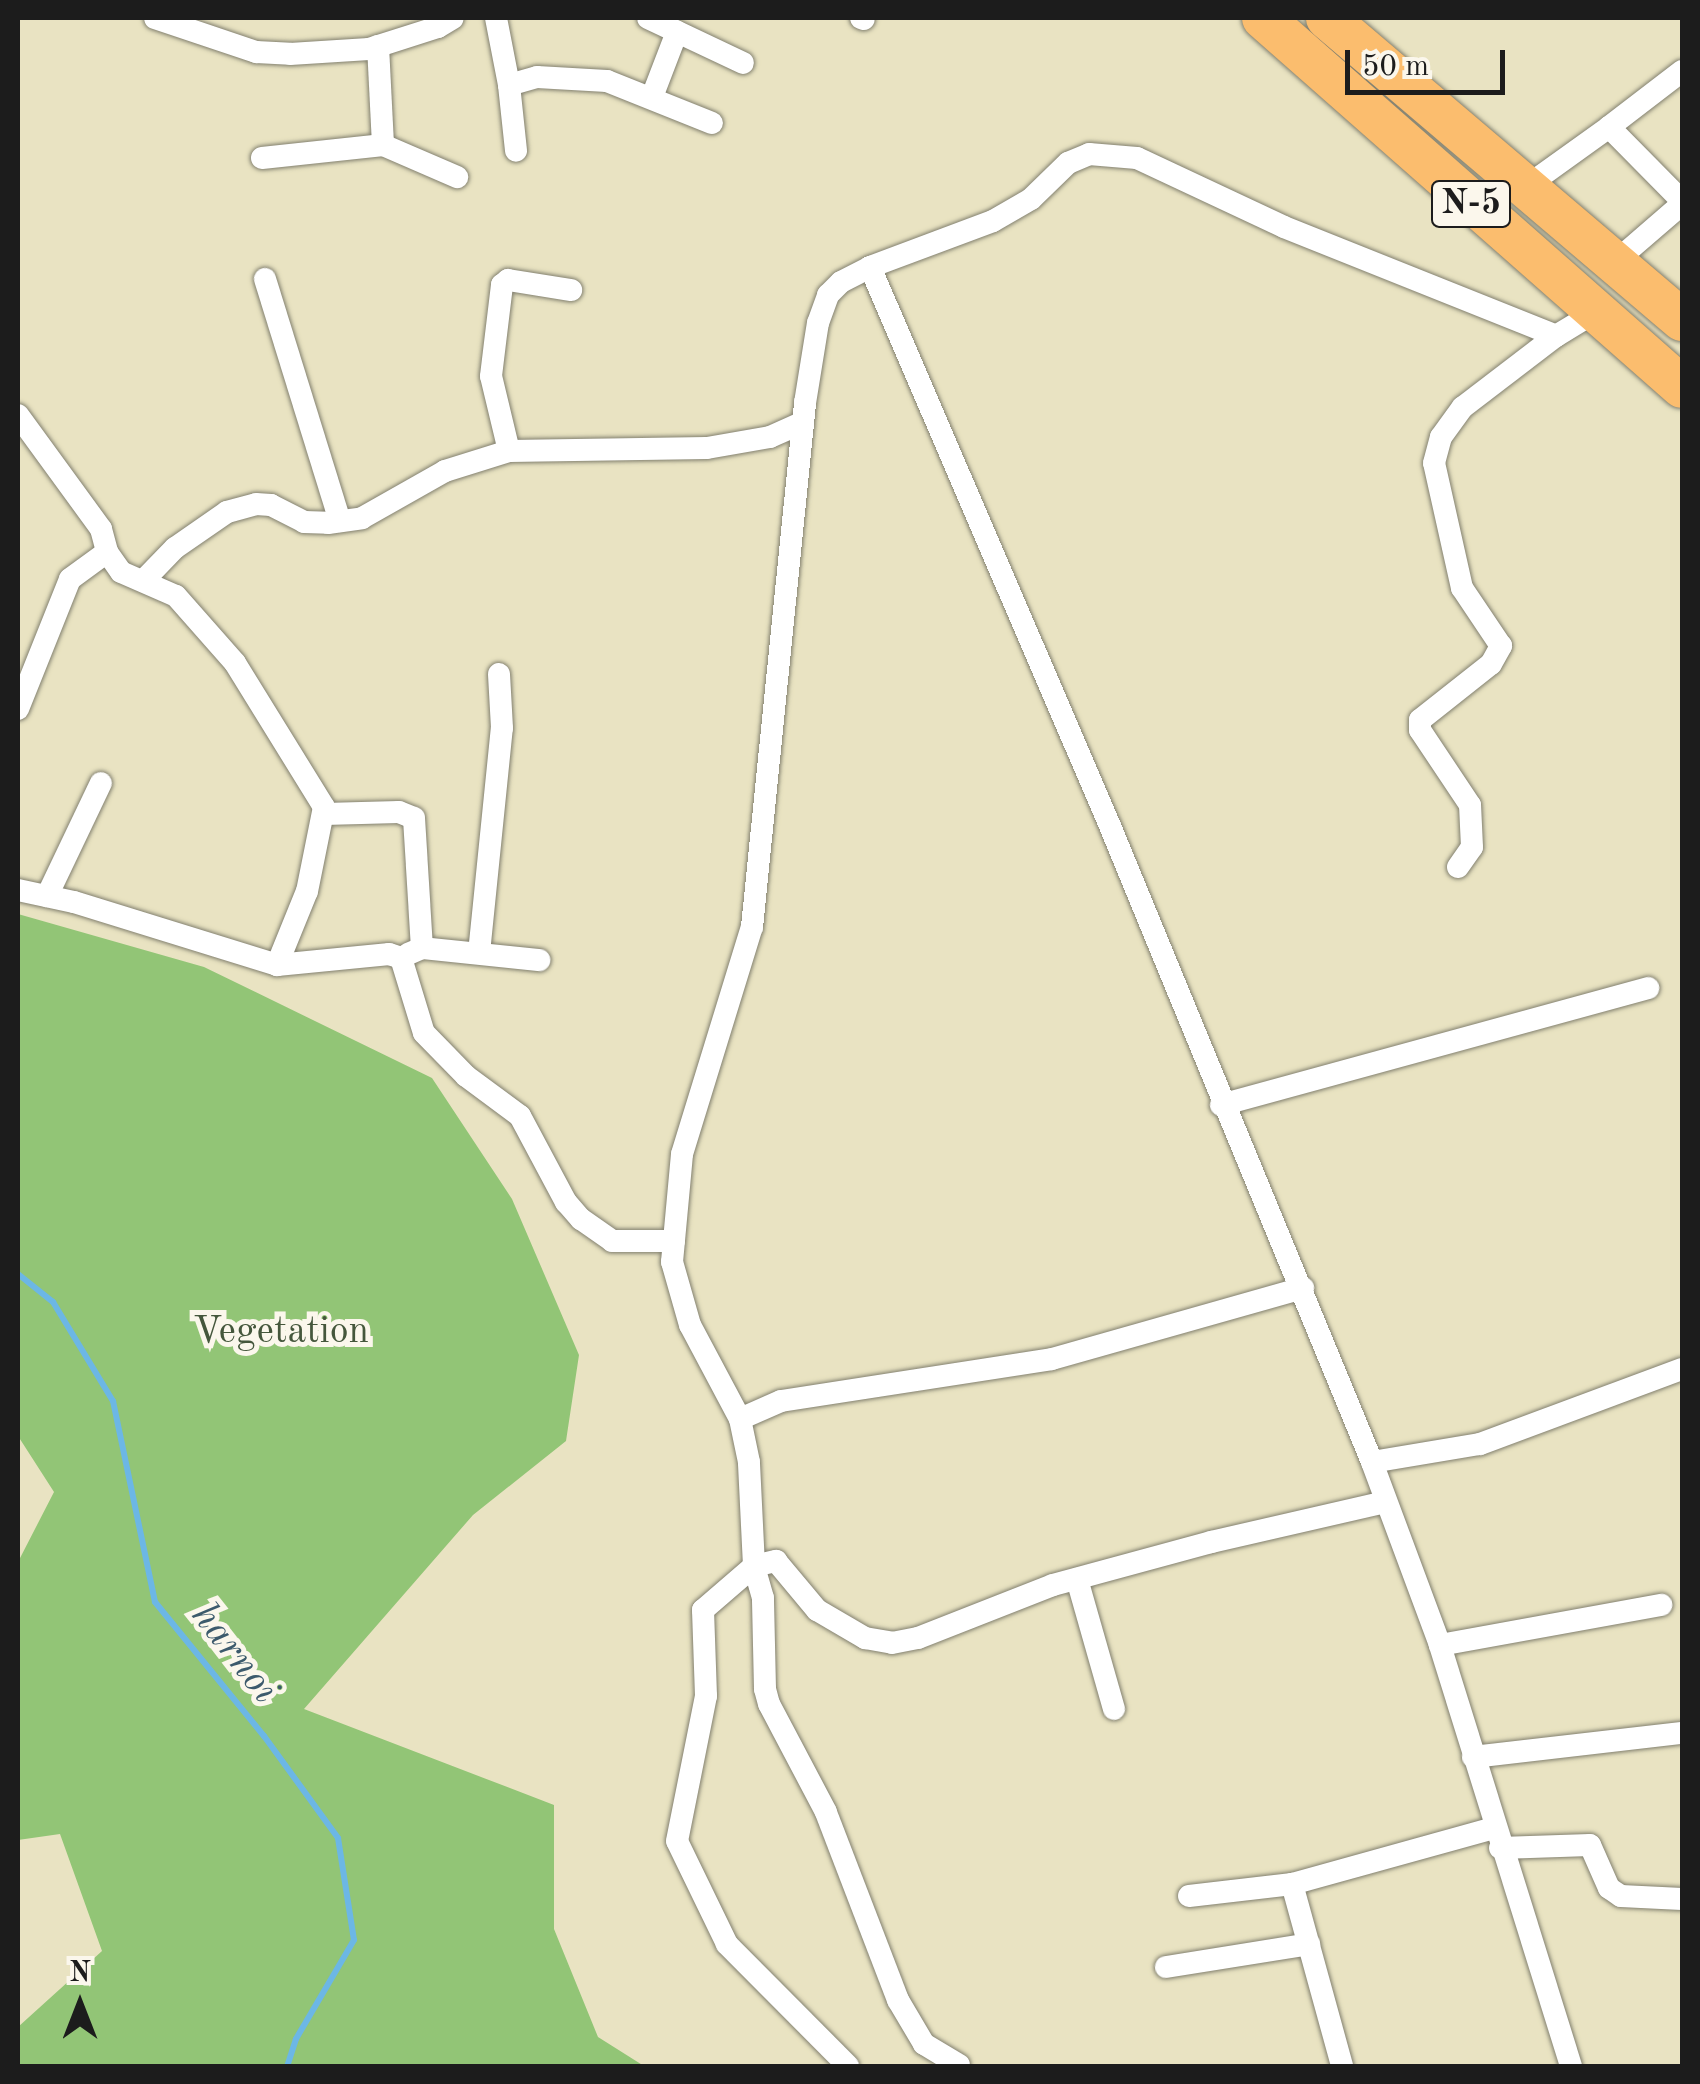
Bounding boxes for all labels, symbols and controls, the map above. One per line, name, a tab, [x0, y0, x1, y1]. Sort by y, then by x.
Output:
scale bar	[1350, 30, 1510, 92]
text: 50 m	[1362, 52, 1429, 82]
road number: N-5	[1431, 174, 1511, 234]
park label: Vegetation	[193, 1310, 369, 1356]
water label: harnoi	[180, 1594, 288, 1714]
north arrow	[30, 1954, 130, 2054]
text: N	[69, 1960, 91, 1988]

